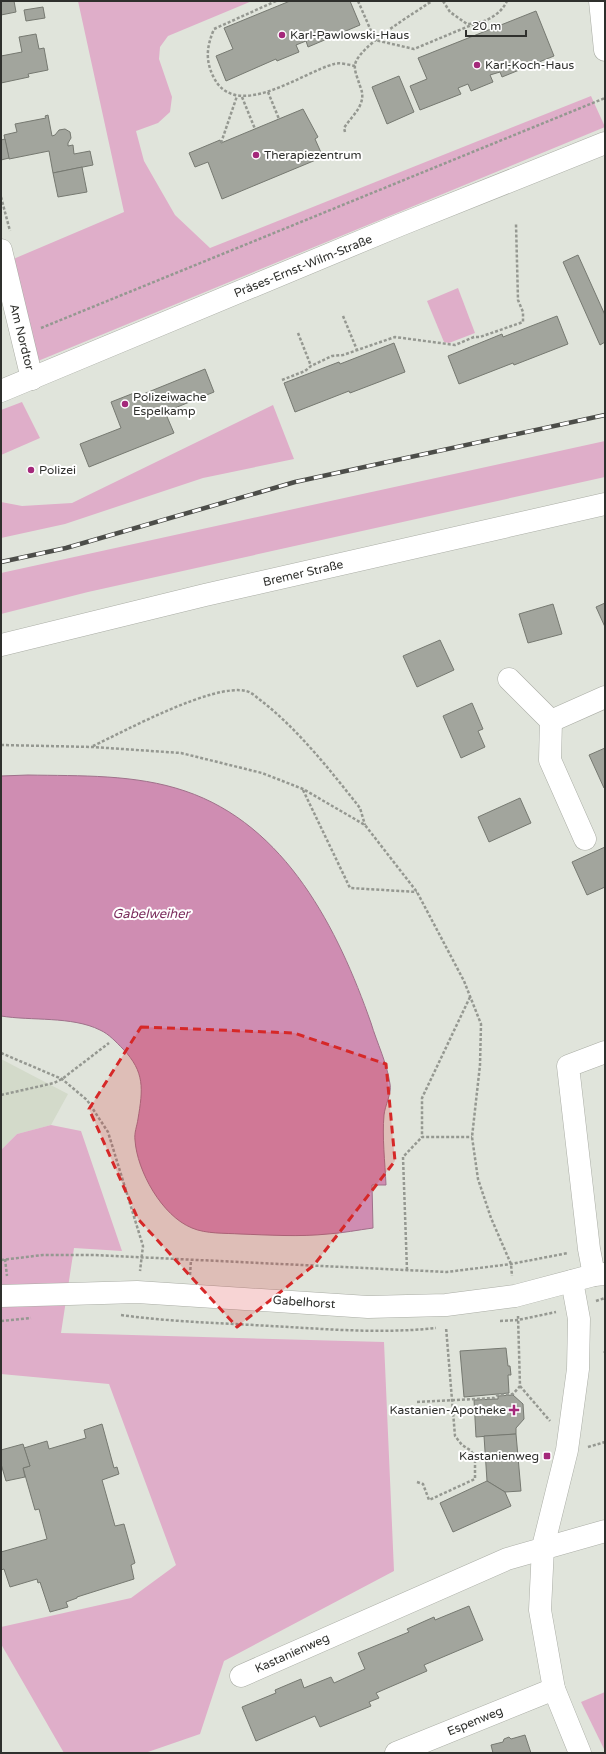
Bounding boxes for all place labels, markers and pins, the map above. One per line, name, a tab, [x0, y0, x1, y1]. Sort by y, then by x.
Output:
place label: Karl-Pawlowski-Haus	[290, 28, 409, 42]
marker: Karl-Pawlowski-Haus	[277, 30, 287, 40]
place label: Karl-Koch-Haus	[485, 58, 575, 72]
marker: Karl-Koch-Haus	[472, 60, 482, 70]
place label: Therapiezentrum	[264, 148, 361, 162]
marker: Therapiezentrum	[251, 150, 261, 160]
place label: Polizeiwache Espelkamp	[133, 390, 207, 418]
marker: Polizeiwache Espelkamp	[120, 399, 130, 409]
place label: Polizei	[39, 463, 76, 477]
marker: Polizei	[26, 465, 36, 475]
place label: Kastanien-Apotheke	[389, 1403, 506, 1417]
marker: Kastanien-Apotheke	[509, 1405, 519, 1415]
place label: Kastanienweg	[459, 1449, 539, 1463]
marker: Kastanienweg	[542, 1451, 552, 1461]

